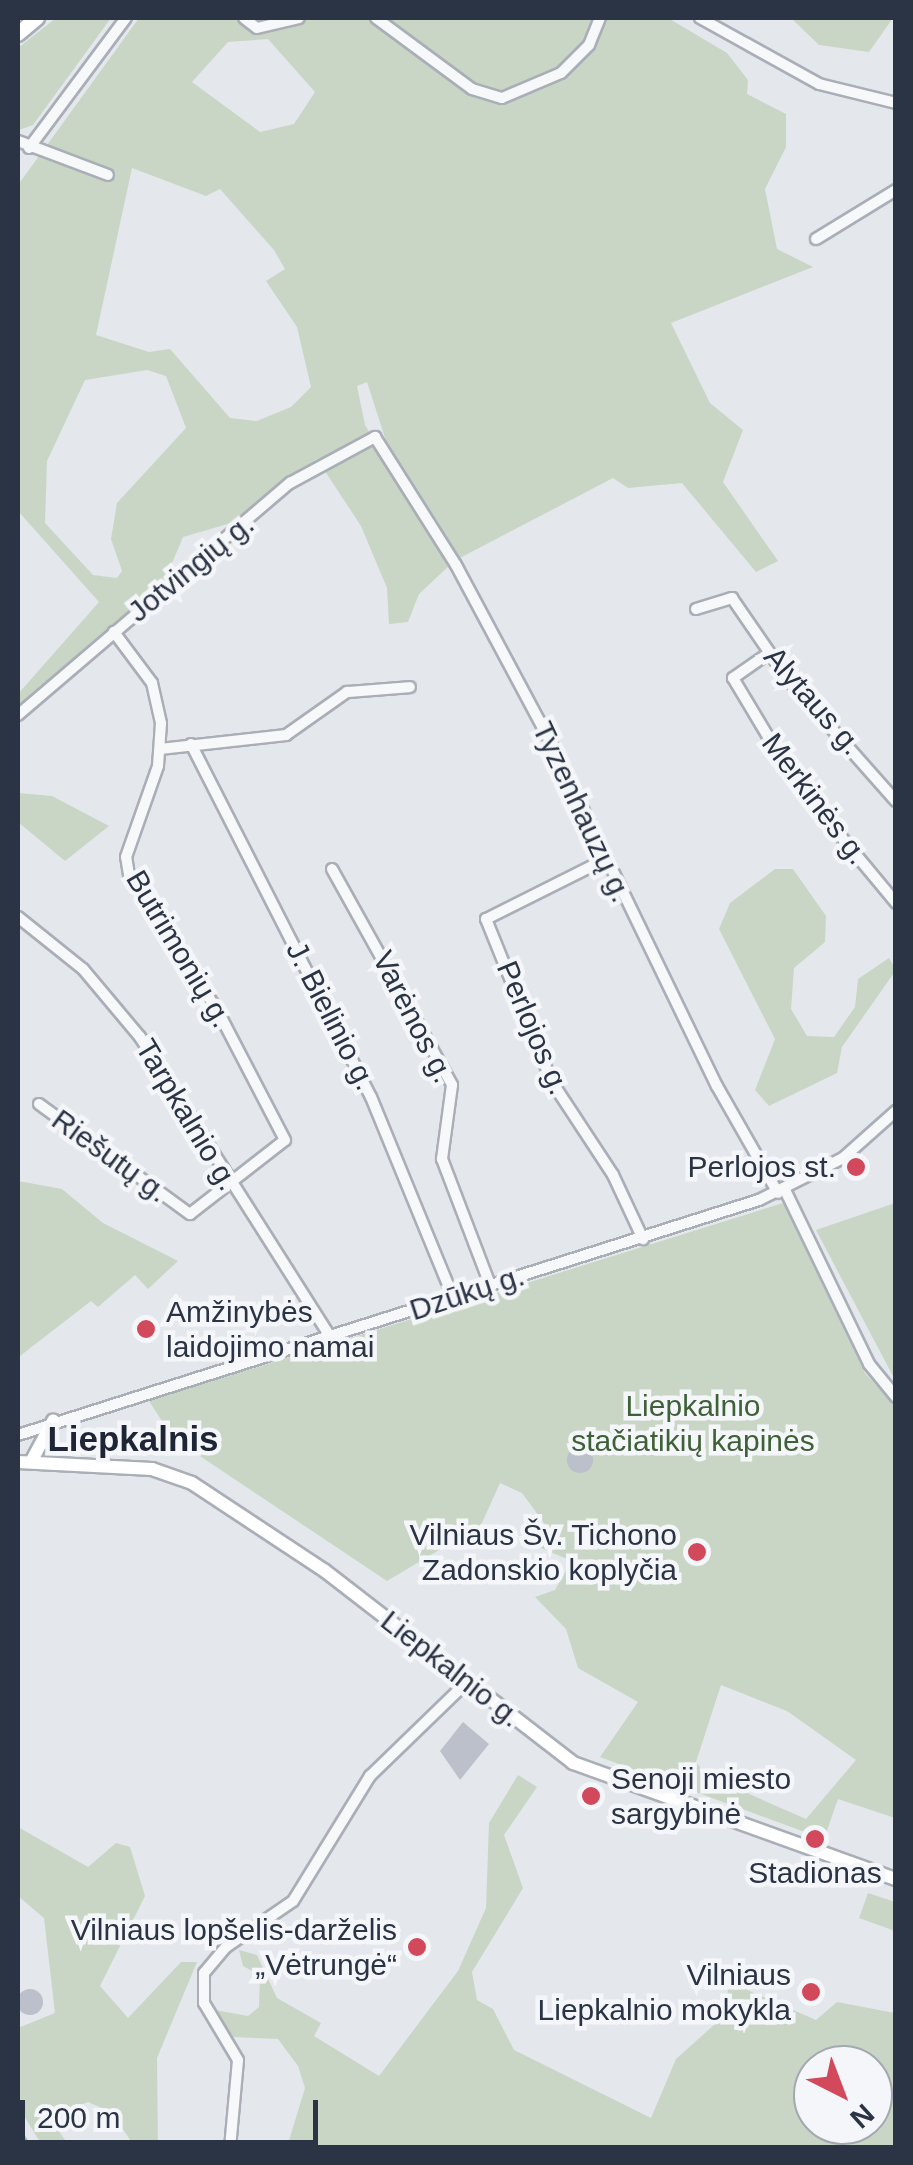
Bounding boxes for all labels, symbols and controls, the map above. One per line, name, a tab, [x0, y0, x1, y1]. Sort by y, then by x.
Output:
street label: Jotvingių g.	[121, 506, 261, 630]
street label: Alytaus g.	[756, 639, 870, 763]
street label: Tyzenhauzų g.	[524, 716, 640, 908]
street label: Merkinės g.	[754, 726, 876, 872]
street label: Butrimonių g.	[118, 864, 240, 1034]
street label: J. Bielinio g.	[278, 936, 384, 1096]
street label: Varėnos g.	[365, 945, 461, 1089]
street label: Perlojos g.	[489, 956, 577, 1100]
street label: Tarpkalnio g.	[128, 1033, 246, 1197]
street label: Riešutų g.	[45, 1102, 175, 1210]
place label: Perlojos st.	[688, 1149, 836, 1185]
marker: Perlojos st.	[845, 1156, 867, 1178]
street label: Dzūkų g.	[405, 1258, 529, 1328]
place label: Amžinybės laidojimo namai	[166, 1294, 374, 1364]
marker: Amžinybės laidojimo namai	[135, 1318, 157, 1340]
park label: Liepkalnio stačiatikių kapinės	[571, 1388, 815, 1458]
district label: Liepkalnis	[47, 1418, 219, 1460]
place label: Vilniaus Šv. Tichono Zadonskio koplyčia	[409, 1517, 677, 1588]
marker: Vilniaus Šv. Tichono Zadonskio koplyčia	[686, 1541, 708, 1563]
street label: Liepkalnio g.	[374, 1603, 528, 1735]
place label: Senoji miesto sargybinė	[611, 1761, 791, 1832]
marker: Senoji miesto sargybinė	[580, 1785, 602, 1807]
marker: Stadionas	[804, 1828, 826, 1850]
place label: Stadionas	[748, 1855, 882, 1891]
place label: Vilniaus lopšelis-darželis „Vėtrungė“	[71, 1912, 397, 1982]
marker: Vilniaus lopšelis-darželis „Vėtrungė“	[406, 1936, 428, 1958]
place label: Vilniaus Liepkalnio mokykla	[538, 1957, 791, 2028]
marker: Vilniaus Liepkalnio mokykla	[800, 1981, 822, 2003]
north arrow	[793, 2045, 893, 2145]
scale bar	[25, 2080, 322, 2142]
text: N	[844, 2098, 880, 2134]
text: 200 m	[37, 2101, 120, 2134]

